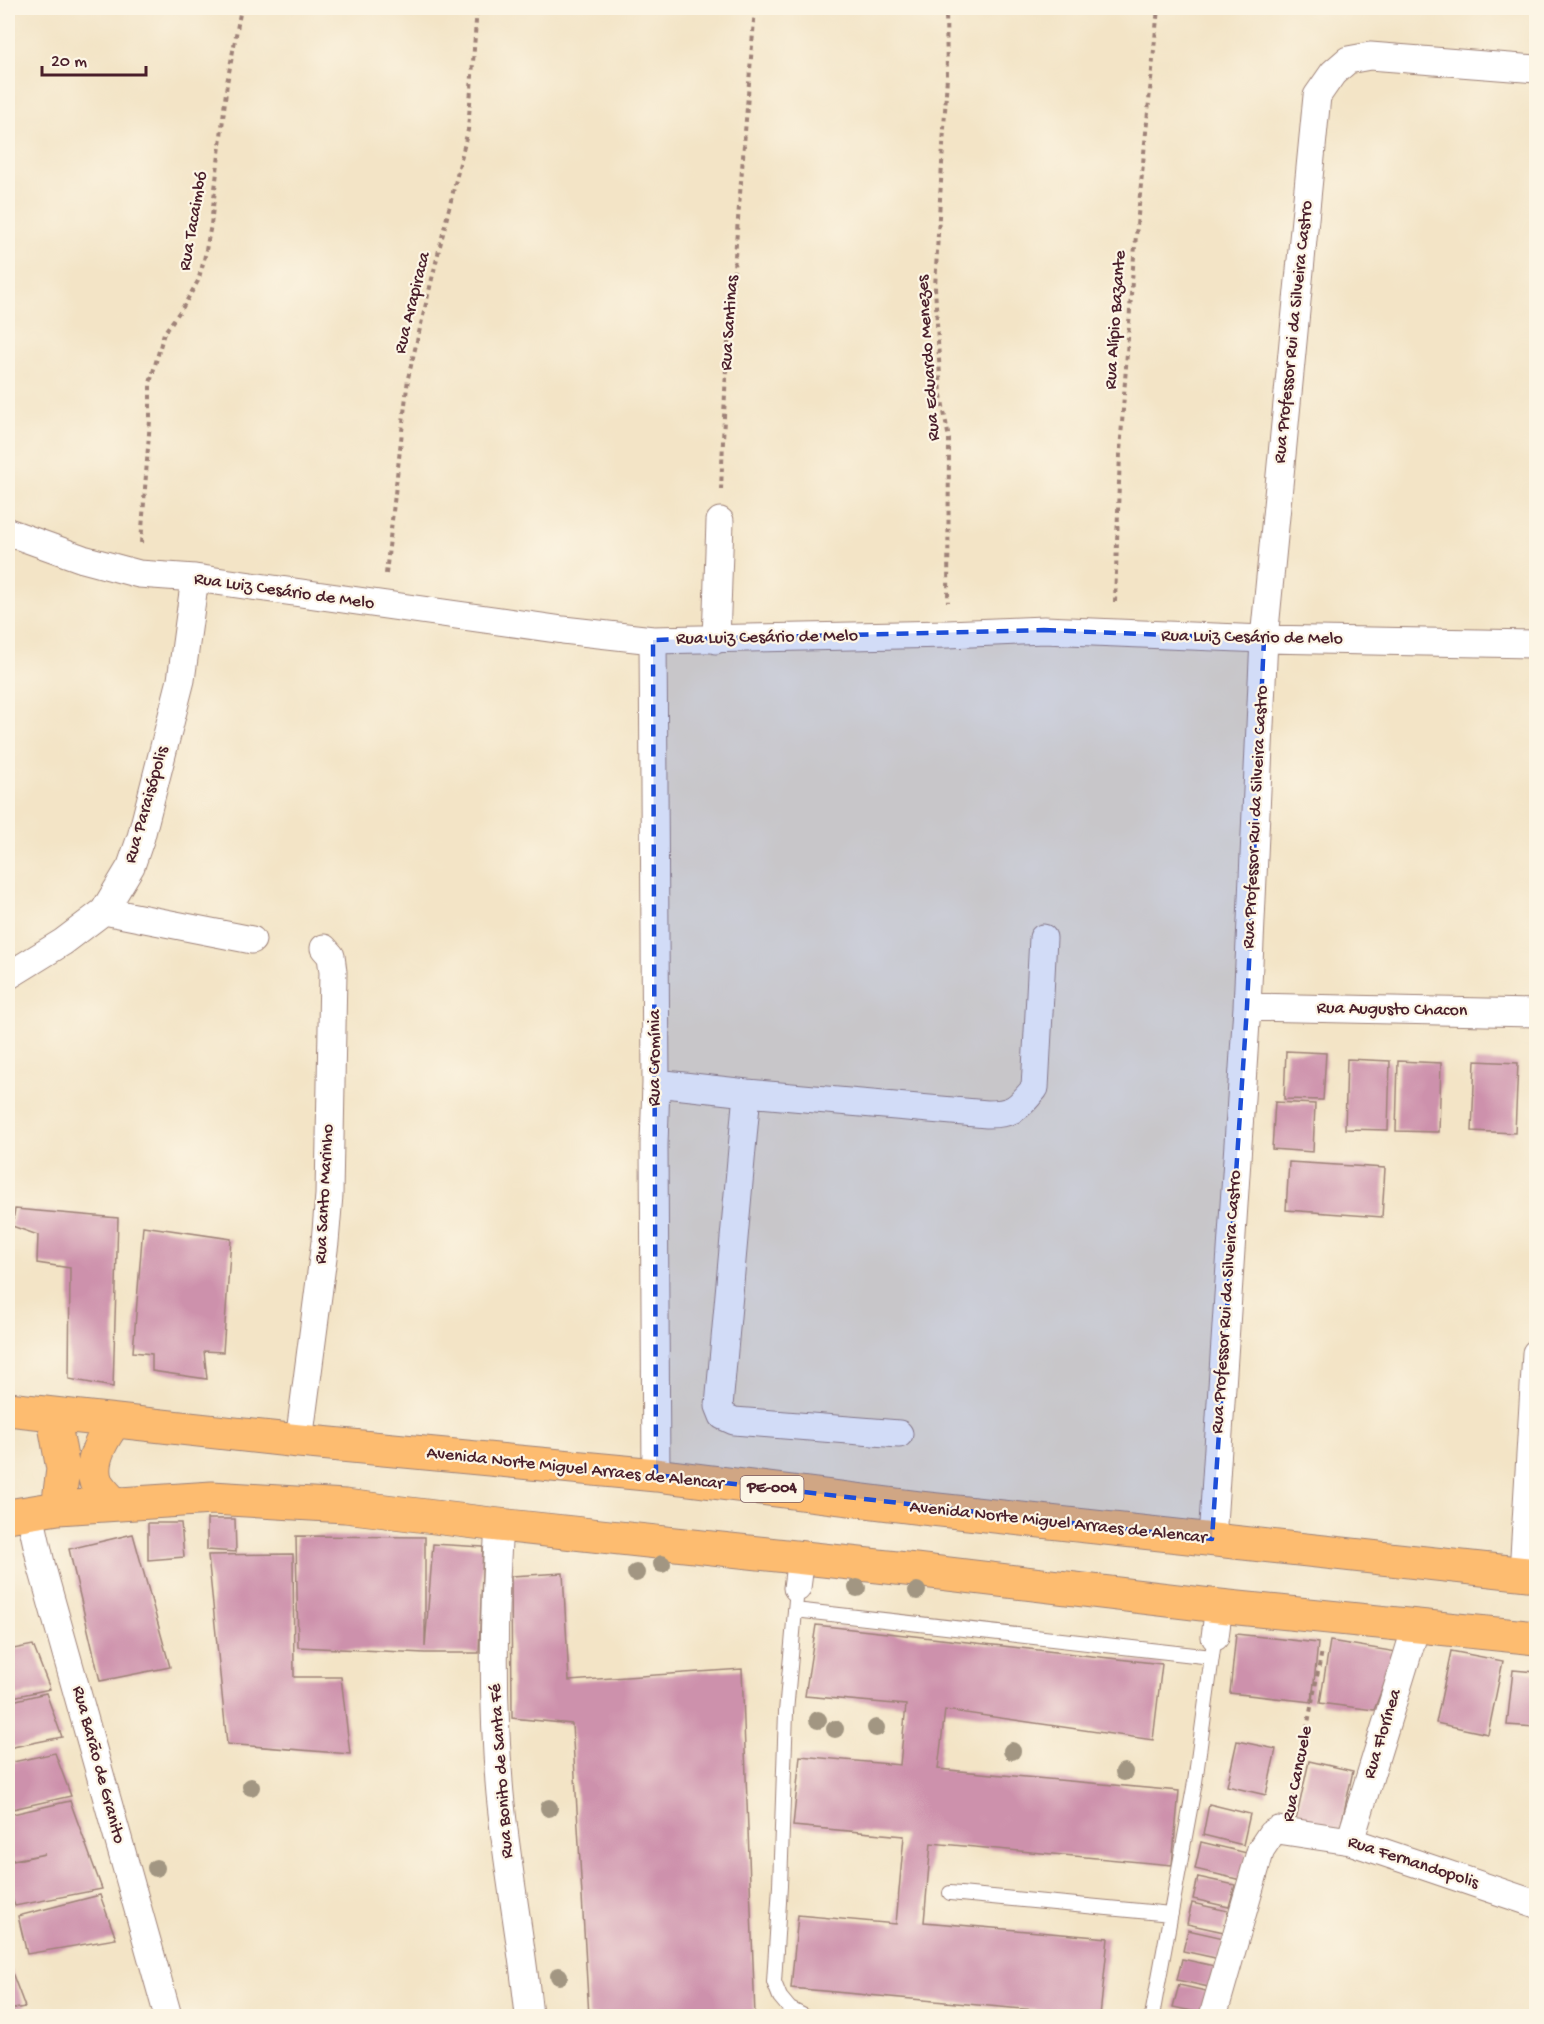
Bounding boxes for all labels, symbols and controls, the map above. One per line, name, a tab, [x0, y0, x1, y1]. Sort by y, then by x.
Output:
scale bar	[42, 39, 146, 77]
text: 20 m	[51, 52, 87, 73]
street label: Rua Tacaimbó	[175, 170, 213, 272]
street label: Rua Professor Rui da Silveira Castro	[1270, 200, 1318, 464]
street label: Rua Arapiraca	[390, 249, 436, 356]
street label: Rua Alípio Bazante	[1101, 249, 1131, 390]
street label: Rua Santinas	[716, 273, 744, 371]
street label: Rua Eduardo Menezes	[913, 273, 945, 442]
street label: Rua Luiz Cesário de Melo	[192, 569, 376, 615]
street label: Rua Luiz Cesário de Melo	[676, 626, 858, 650]
street label: Rua Luiz Cesário de Melo	[1161, 626, 1343, 650]
street label: Rua Professor Rui da Silveira Castro	[1239, 685, 1273, 949]
street label: Rua Paraisópolis	[120, 743, 174, 866]
street label: Rua Augusto Chacon	[1316, 998, 1468, 1022]
street label: Rua Cromínia	[645, 1009, 666, 1106]
street label: Rua Santo Marinho	[311, 1123, 339, 1265]
street label: Rua Professor Rui da Silveira Castro	[1207, 1170, 1247, 1434]
street label: Avenida Norte Miguel Arraes de Alencar	[425, 1443, 726, 1495]
road number: PE-004	[740, 1476, 804, 1502]
street label: Avenida Norte Miguel Arraes de Alencar	[908, 1497, 1209, 1549]
street label: Rua Bonito de Santa Fé	[485, 1682, 519, 1859]
street label: Rua Barão de Granito	[67, 1684, 129, 1846]
street label: Rua Florínea	[1359, 1686, 1407, 1781]
street label: Rua Cancuele	[1278, 1723, 1318, 1824]
street label: Rua Fernandopolis	[1345, 1832, 1483, 1895]

